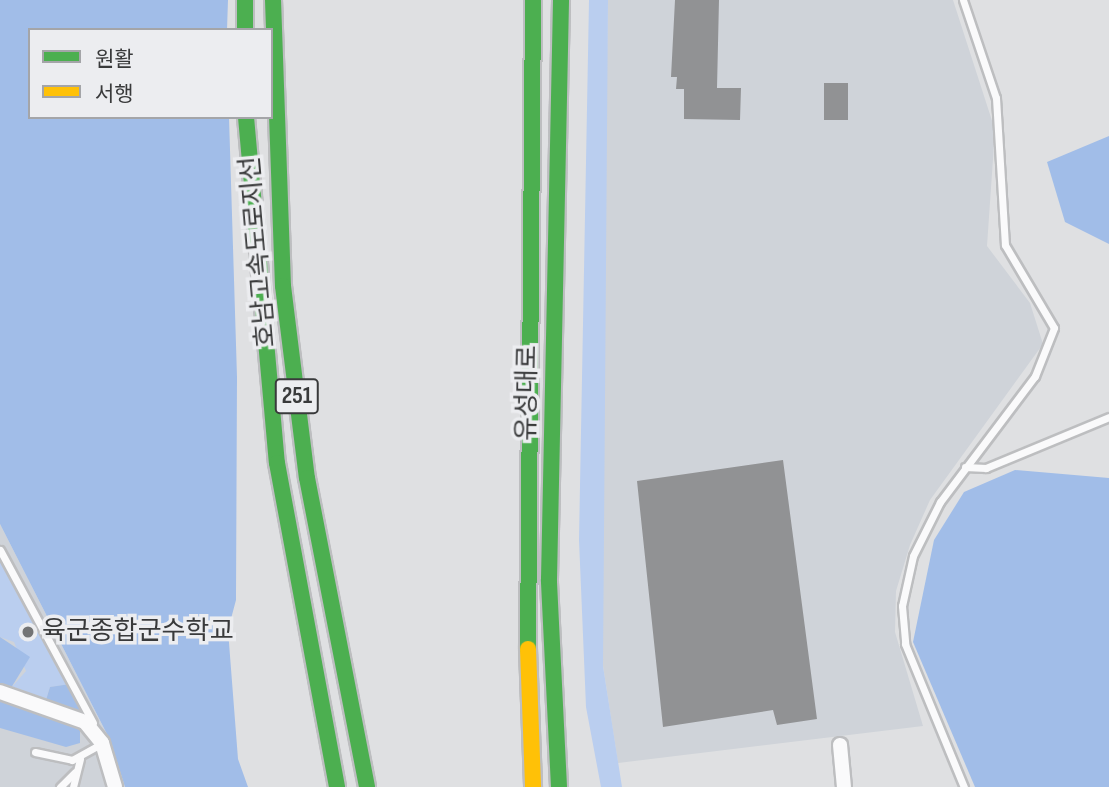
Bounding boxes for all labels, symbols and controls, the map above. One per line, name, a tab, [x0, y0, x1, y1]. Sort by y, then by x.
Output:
legend	[28, 28, 273, 119]
text: 원활	[95, 47, 134, 72]
text: 서행	[95, 82, 134, 107]
street label: 호남고속도로지선	[235, 155, 283, 349]
street label: 유성대로	[512, 345, 544, 441]
road number: 251	[274, 376, 320, 416]
place label: 육군종합군수학교	[42, 616, 233, 648]
marker: 육군종합군수학교	[20, 624, 36, 640]

